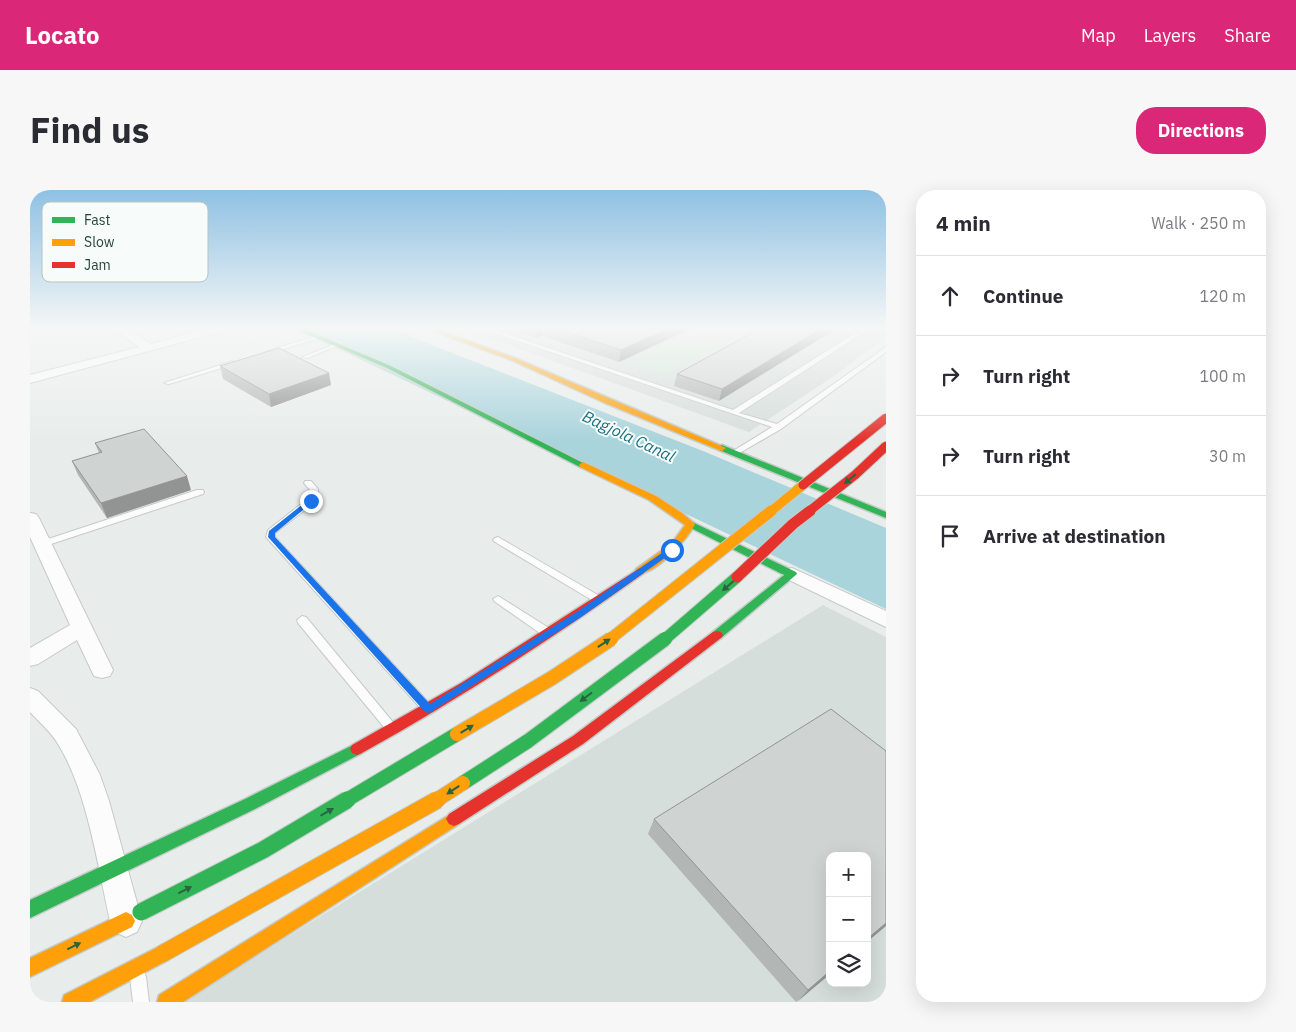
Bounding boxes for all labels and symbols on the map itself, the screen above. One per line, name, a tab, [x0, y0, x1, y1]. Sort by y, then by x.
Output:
legend	[42, 202, 208, 282]
text: Fast	[84, 211, 110, 229]
text: Slow	[84, 233, 115, 251]
text: Jam	[84, 256, 111, 274]
water label: Bagjola Canal	[580, 406, 679, 466]
one-way arrow	[843, 473, 856, 484]
route end	[300, 490, 323, 513]
route start	[661, 539, 684, 562]
one-way arrow	[721, 580, 734, 591]
one-way arrow	[598, 638, 611, 647]
one-way arrow	[579, 692, 593, 702]
one-way arrow	[461, 725, 474, 734]
one-way arrow	[446, 785, 459, 794]
one-way arrow	[320, 808, 335, 816]
one-way arrow	[178, 886, 192, 894]
one-way arrow	[67, 942, 81, 950]

